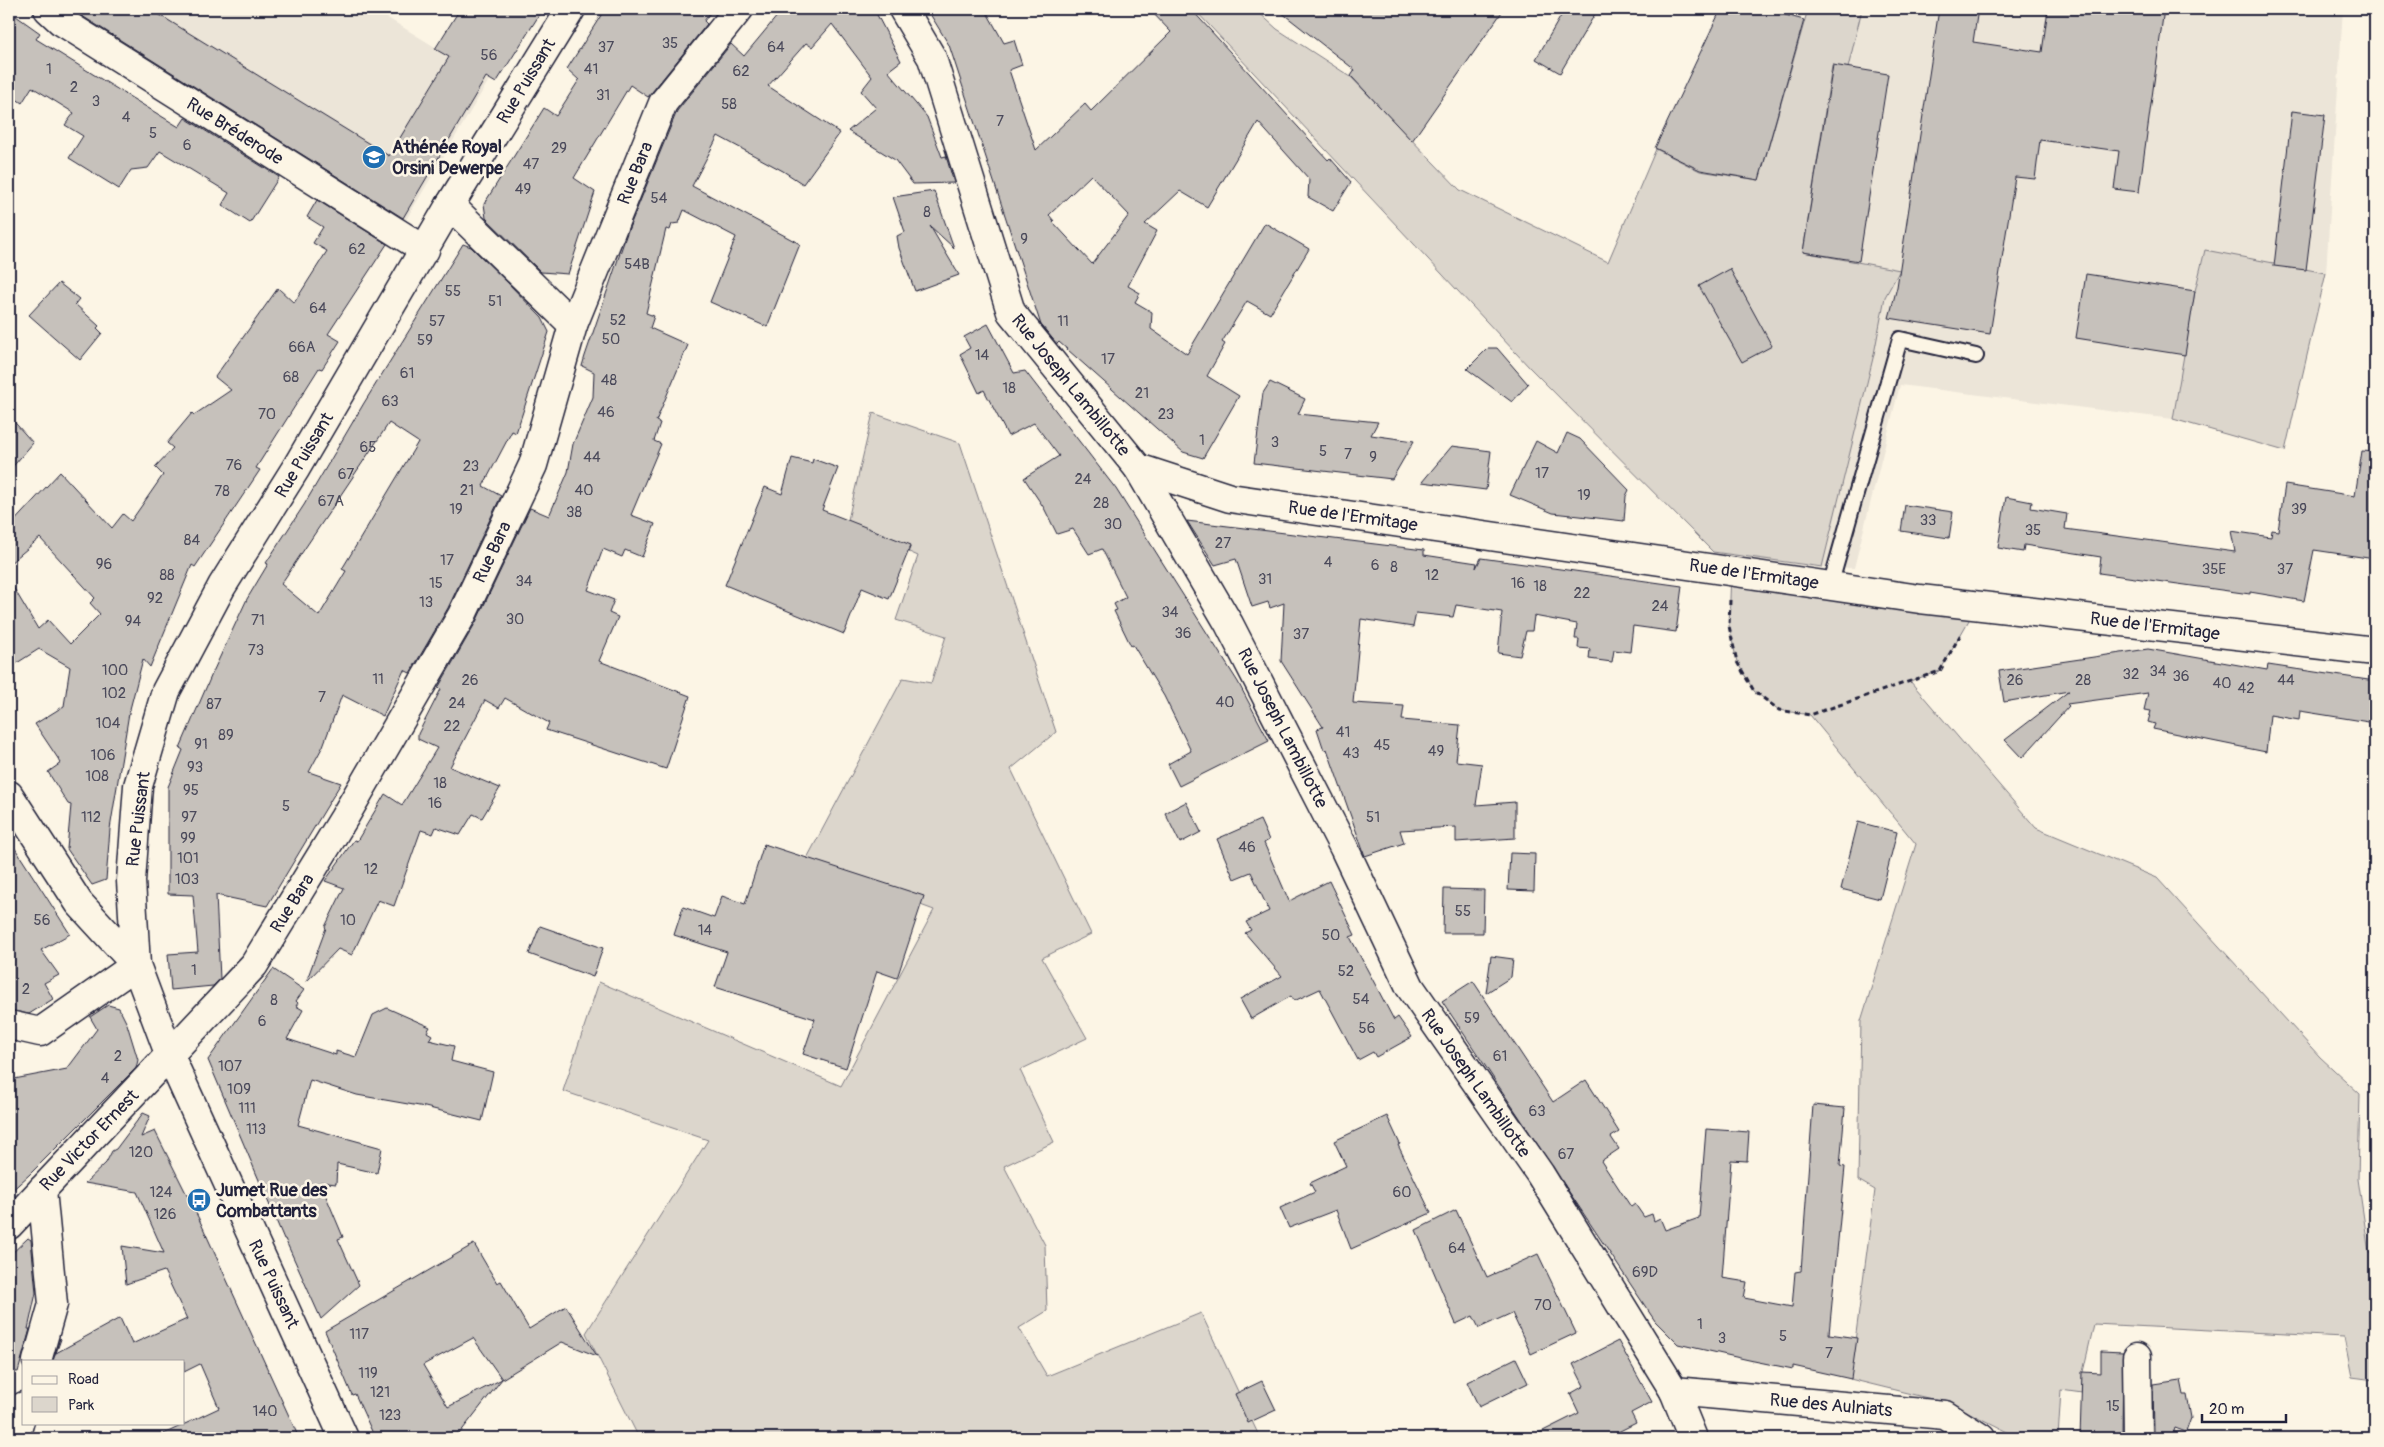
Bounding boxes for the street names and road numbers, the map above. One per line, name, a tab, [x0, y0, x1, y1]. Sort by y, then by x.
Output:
street label: Rue Puissant	[492, 34, 561, 128]
street label: Rue Bréderode	[182, 93, 288, 170]
street label: Rue Bara	[613, 138, 658, 208]
street label: Rue Joseph Lambillotte	[1006, 310, 1135, 461]
street label: Rue Puissant	[270, 408, 339, 502]
street label: Rue de l'Ermitage	[1287, 496, 1419, 537]
street label: Rue Bara	[468, 518, 517, 587]
street label: Rue de l'Ermitage	[1688, 554, 1820, 595]
street label: Rue de l'Ermitage	[2089, 607, 2221, 646]
street label: Rue Joseph Lambillotte	[1232, 644, 1333, 812]
street label: Rue Puissant	[121, 769, 156, 868]
street label: Rue Bara	[265, 869, 320, 937]
street label: Rue Joseph Lambillotte	[1416, 1004, 1536, 1162]
street label: Rue Victor Ernest	[35, 1084, 144, 1196]
street label: Rue Puissant	[243, 1236, 304, 1333]
street label: Rue des Aulniats	[1769, 1389, 1893, 1422]

